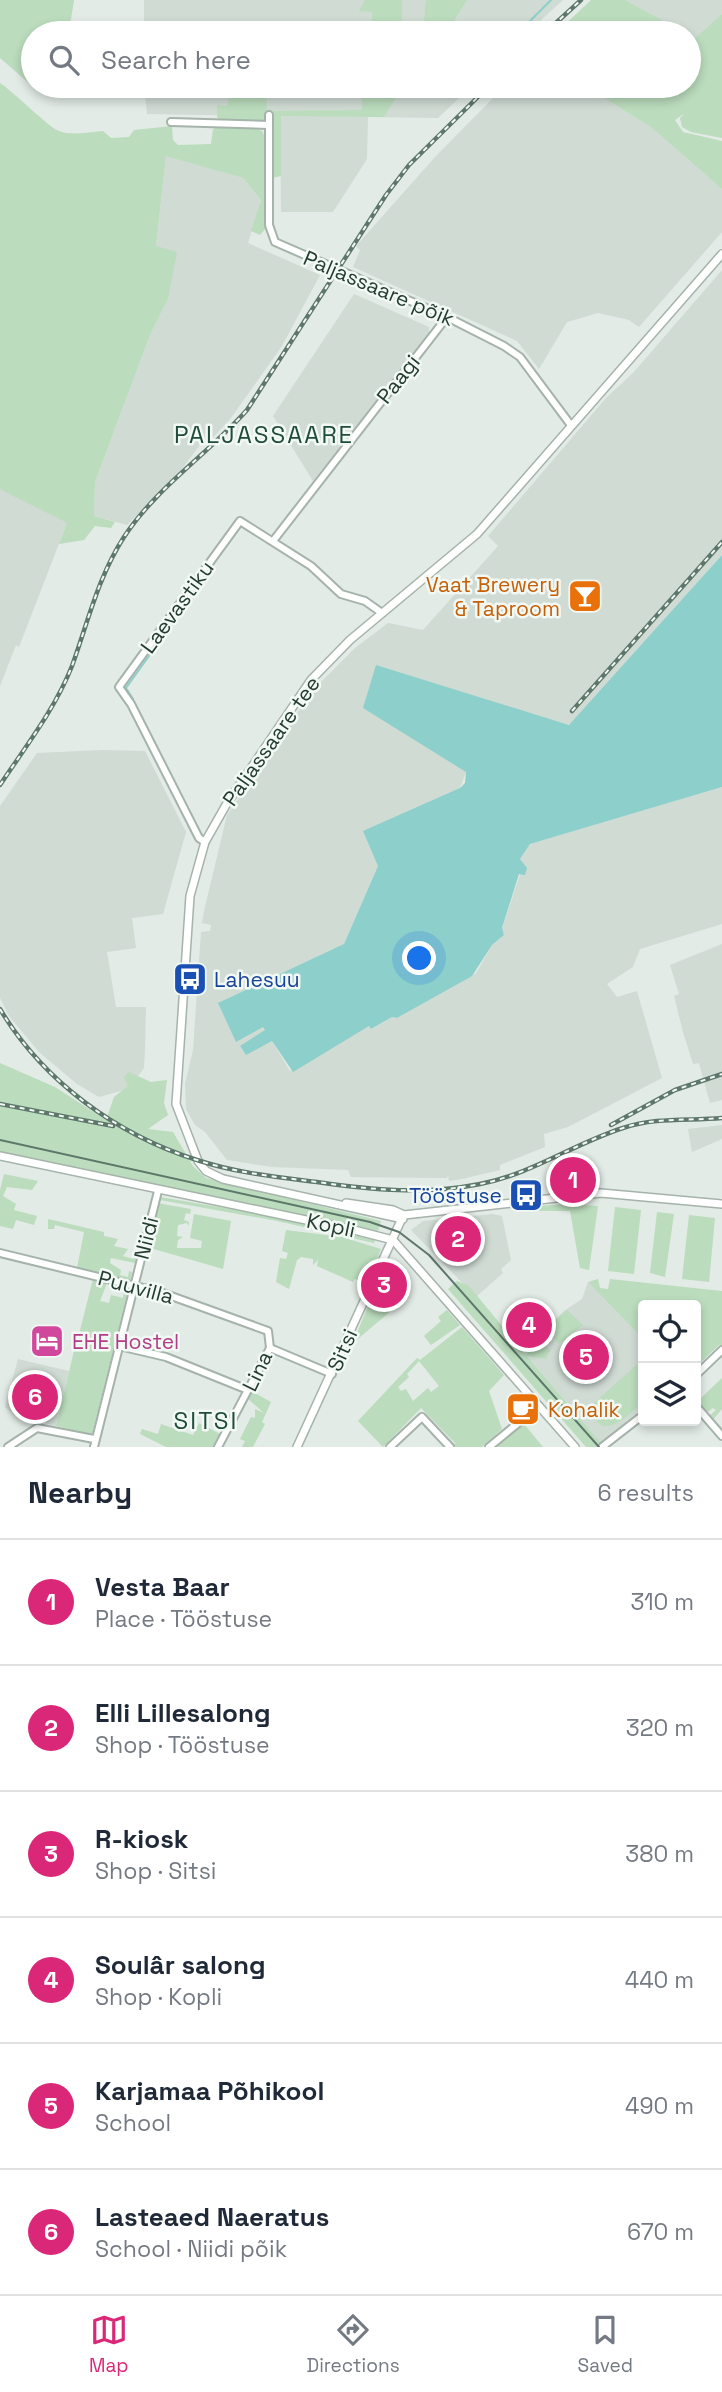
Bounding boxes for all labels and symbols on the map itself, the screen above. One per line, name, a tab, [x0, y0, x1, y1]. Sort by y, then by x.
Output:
street label: Paljassaare põik	[299, 244, 459, 332]
street label: Paagi	[370, 349, 426, 409]
district label: PALJASSAARE	[174, 419, 354, 450]
street label: Laevastiku	[134, 555, 220, 659]
place label: Vaat Brewery & Taproom	[426, 571, 560, 622]
bar icon: Vaat Brewery & Taproom	[566, 577, 604, 615]
street label: Paljassaare tee	[216, 671, 326, 811]
your location	[402, 941, 436, 975]
bus stop icon: Lahesuu	[171, 960, 209, 998]
place label: Lahesuu	[214, 966, 300, 993]
pin: 1	[550, 1154, 596, 1206]
bus stop icon: Tööstuse	[507, 1176, 545, 1214]
place label: Tööstuse	[409, 1182, 502, 1209]
street label: Kopli	[304, 1207, 358, 1243]
pin: 2	[435, 1213, 481, 1265]
street label: Niidi	[128, 1214, 164, 1262]
pin: 3	[361, 1259, 407, 1311]
street label: Puuvilla	[95, 1264, 177, 1310]
pin: 4	[506, 1299, 552, 1351]
hotel icon: EHE Hostel	[28, 1322, 66, 1360]
street label: Sitsi	[321, 1324, 363, 1376]
place label: EHE Hostel	[72, 1328, 179, 1355]
pin: 5	[563, 1331, 609, 1383]
street label: Lina	[236, 1346, 278, 1396]
pin: 6	[12, 1371, 58, 1423]
cafe icon: Kohalik	[504, 1390, 542, 1428]
place label: Kohalik	[548, 1396, 620, 1423]
district label: SITSI	[174, 1405, 238, 1436]

